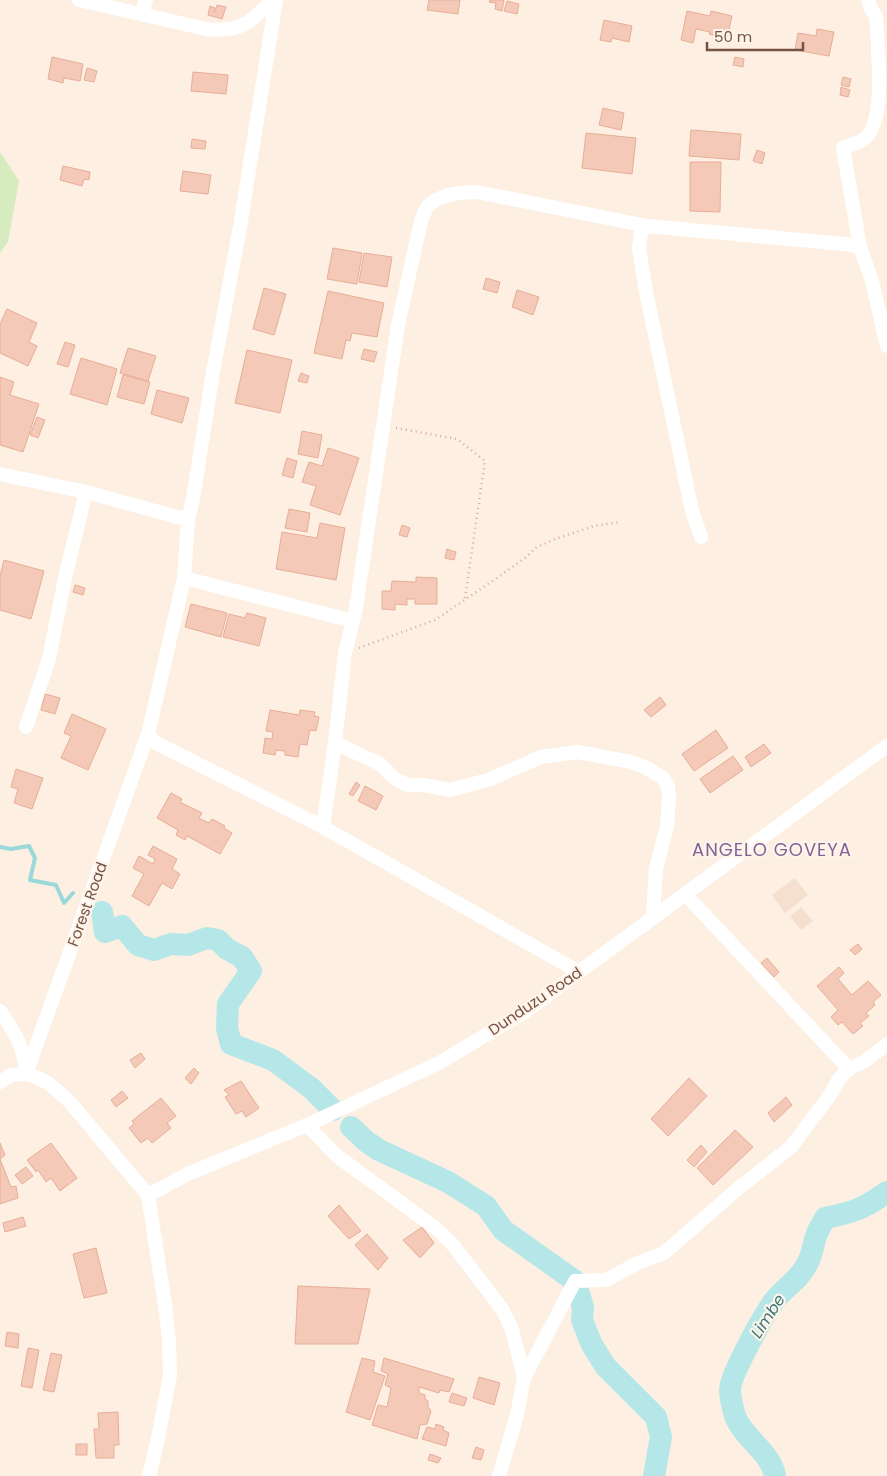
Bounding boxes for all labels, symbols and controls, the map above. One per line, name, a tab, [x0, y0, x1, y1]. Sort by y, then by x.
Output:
scale bar	[707, 20, 803, 52]
text: 50 m	[714, 26, 752, 47]
district label: ANGELO GOVEYA	[692, 837, 852, 862]
street label: Forest Road	[62, 859, 112, 949]
street label: Dunduzu Road	[484, 962, 586, 1040]
water label: Limbe	[745, 1290, 791, 1342]

